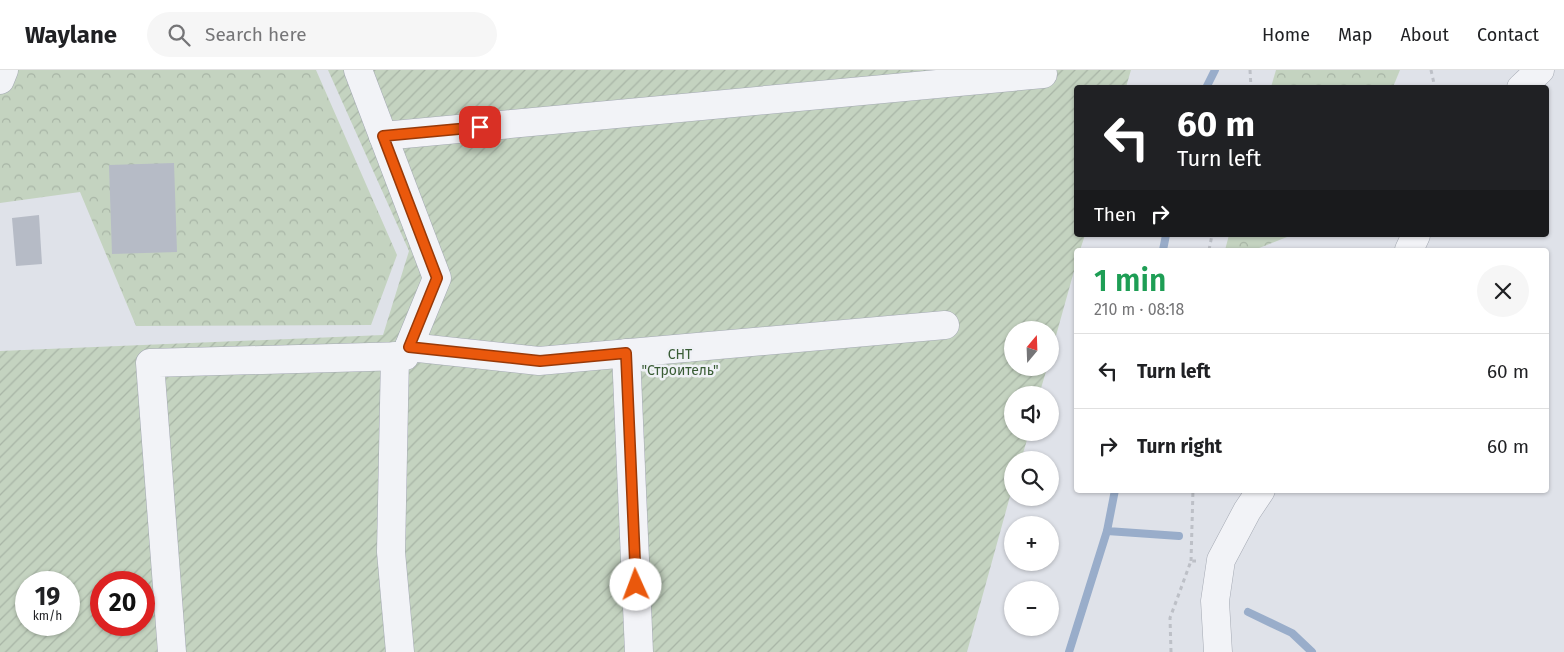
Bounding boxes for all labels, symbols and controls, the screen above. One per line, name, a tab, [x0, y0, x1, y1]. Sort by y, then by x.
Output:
search box	[147, 12, 497, 57]
text: Waylane	[25, 21, 117, 49]
icon: search	[165, 21, 193, 49]
text: Search here	[205, 23, 307, 46]
text: Home	[1262, 24, 1310, 46]
text: Map	[1338, 24, 1372, 46]
text: About	[1400, 24, 1449, 46]
text: Contact	[1477, 24, 1539, 46]
text: 60 m	[1177, 103, 1255, 145]
icon: left	[1094, 105, 1159, 170]
pin	[459, 106, 501, 148]
icon: arrive	[466, 113, 494, 141]
text: Turn left	[1177, 145, 1261, 172]
icon: right	[1146, 200, 1174, 228]
text: Then	[1094, 203, 1136, 226]
text: 1 min	[1094, 263, 1166, 299]
button: close	[1477, 265, 1529, 317]
text: 210 m · 08:18	[1094, 300, 1184, 319]
north arrow	[1004, 321, 1059, 376]
map controls	[1004, 321, 1059, 636]
park label: СНТ "Строитель"	[641, 346, 719, 379]
icon: left	[1094, 357, 1122, 385]
text: Turn left	[1137, 360, 1211, 383]
text: 60 m	[1487, 360, 1529, 383]
button: sound	[1004, 386, 1059, 441]
icon: right	[1094, 432, 1122, 460]
text: Turn right	[1137, 435, 1222, 458]
text: 60 m	[1487, 435, 1529, 458]
button: search	[1004, 451, 1059, 506]
button: +	[1004, 516, 1059, 571]
position arrow	[609, 558, 661, 610]
speed limit sign: 20	[90, 571, 155, 636]
button: −	[1004, 581, 1059, 636]
text: 19	[35, 582, 60, 612]
text: km/h	[33, 609, 62, 623]

